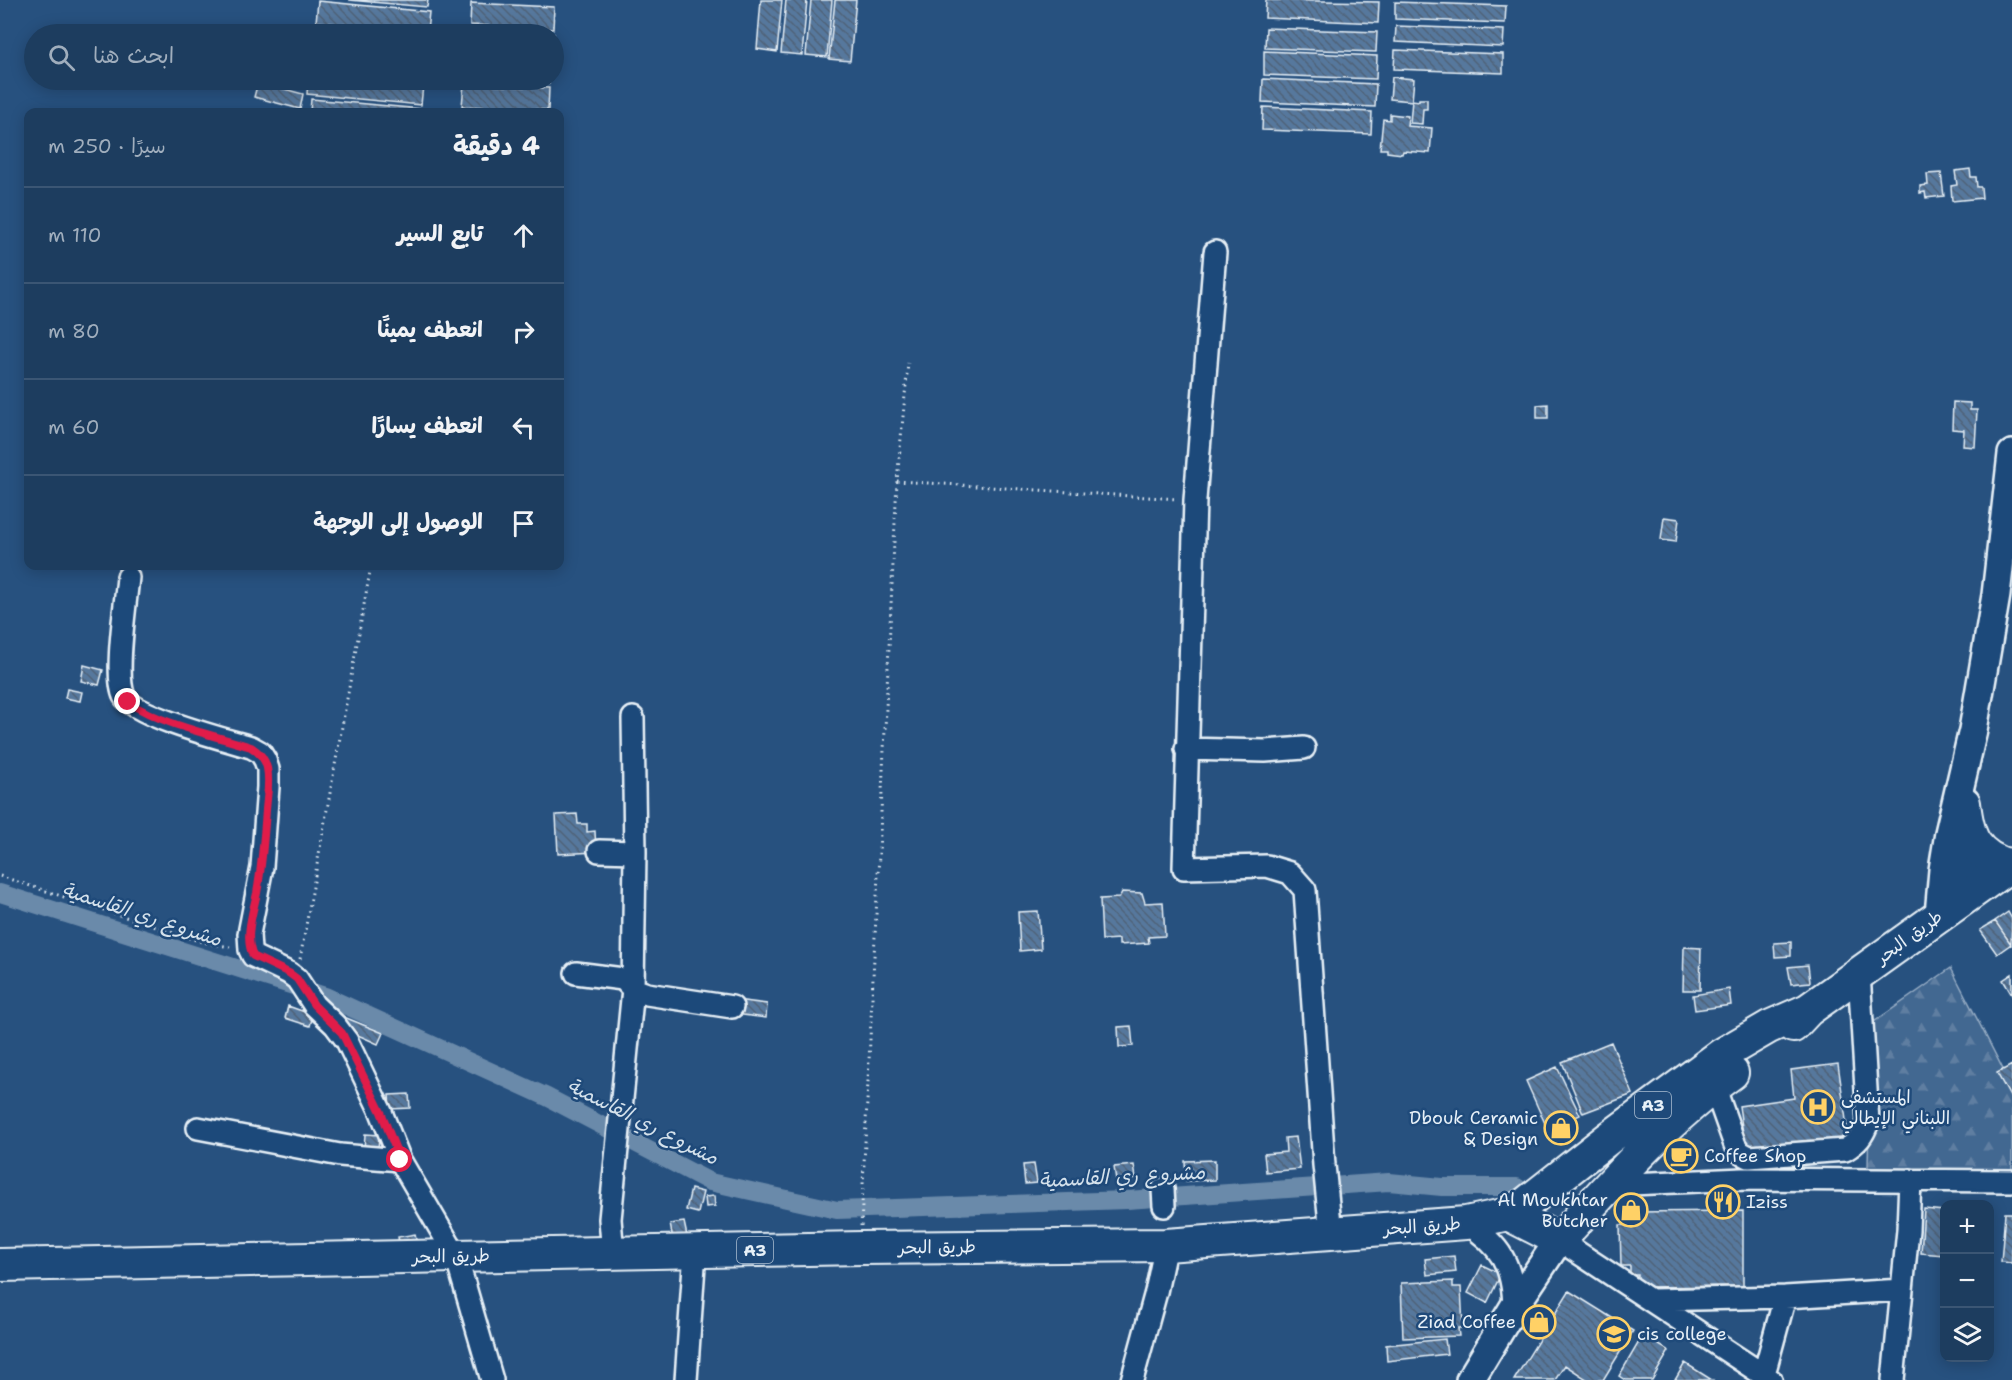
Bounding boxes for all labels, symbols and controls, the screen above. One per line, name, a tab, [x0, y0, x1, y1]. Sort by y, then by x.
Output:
search box	[24, 24, 564, 90]
icon: search	[45, 41, 78, 74]
text: ابحث هنا	[93, 41, 174, 70]
text: 4 دقيقة	[453, 128, 540, 163]
text: سيرًا · 250 m	[48, 133, 166, 159]
text: تابع السير	[397, 219, 483, 248]
icon: ahead	[507, 219, 540, 252]
text: 110 m	[48, 222, 102, 248]
text: انعطف يمينًا	[377, 315, 483, 344]
icon: right	[507, 315, 540, 348]
text: 80 m	[48, 318, 100, 344]
text: انعطف يسارًا	[371, 411, 483, 440]
icon: left	[507, 411, 540, 444]
text: 60 m	[48, 414, 100, 440]
text: الوصول إلى الوجهة	[313, 507, 483, 536]
icon: arrive	[507, 507, 540, 540]
route end	[114, 688, 140, 714]
water label: مشروع ري القاسمية	[58, 876, 225, 954]
street label: طريق البحر	[1869, 904, 1947, 971]
water label: مشروع ري القاسمية	[562, 1072, 723, 1172]
place label: المستشفى اللبناني الإيطالي	[1841, 1085, 1950, 1134]
hospital icon: المستشفى اللبناني الإيطالي	[1800, 1089, 1836, 1125]
road number: A3	[1635, 1092, 1671, 1118]
place label: Dbouk Ceramic & Design	[1409, 1106, 1538, 1151]
shop icon: Dbouk Ceramic & Design	[1543, 1110, 1579, 1146]
cafe icon: Coffee Shop	[1663, 1138, 1699, 1174]
place label: Coffee Shop	[1704, 1144, 1806, 1168]
route start	[386, 1146, 412, 1172]
water label: مشروع ري القاسمية	[1038, 1159, 1206, 1195]
restaurant icon: Iziss	[1705, 1184, 1741, 1220]
place label: Al Moukhtar Butcher	[1497, 1188, 1608, 1233]
place label: Iziss	[1746, 1190, 1788, 1214]
shop icon: Al Moukhtar Butcher	[1613, 1192, 1649, 1228]
map controls	[1940, 1200, 1994, 1362]
button: +	[1940, 1200, 1994, 1254]
street label: طريق البحر	[1380, 1211, 1462, 1241]
street label: طريق البحر	[896, 1234, 976, 1260]
road number: A3	[737, 1237, 773, 1263]
street label: طريق البحر	[410, 1243, 490, 1269]
button: −	[1940, 1254, 1994, 1308]
shop icon: Ziad Coffee	[1521, 1304, 1557, 1340]
button: layers	[1940, 1308, 1994, 1362]
place label: Ziad Coffee	[1417, 1310, 1516, 1334]
school or university icon: cis college	[1596, 1316, 1632, 1352]
place label: cis college	[1637, 1322, 1727, 1346]

